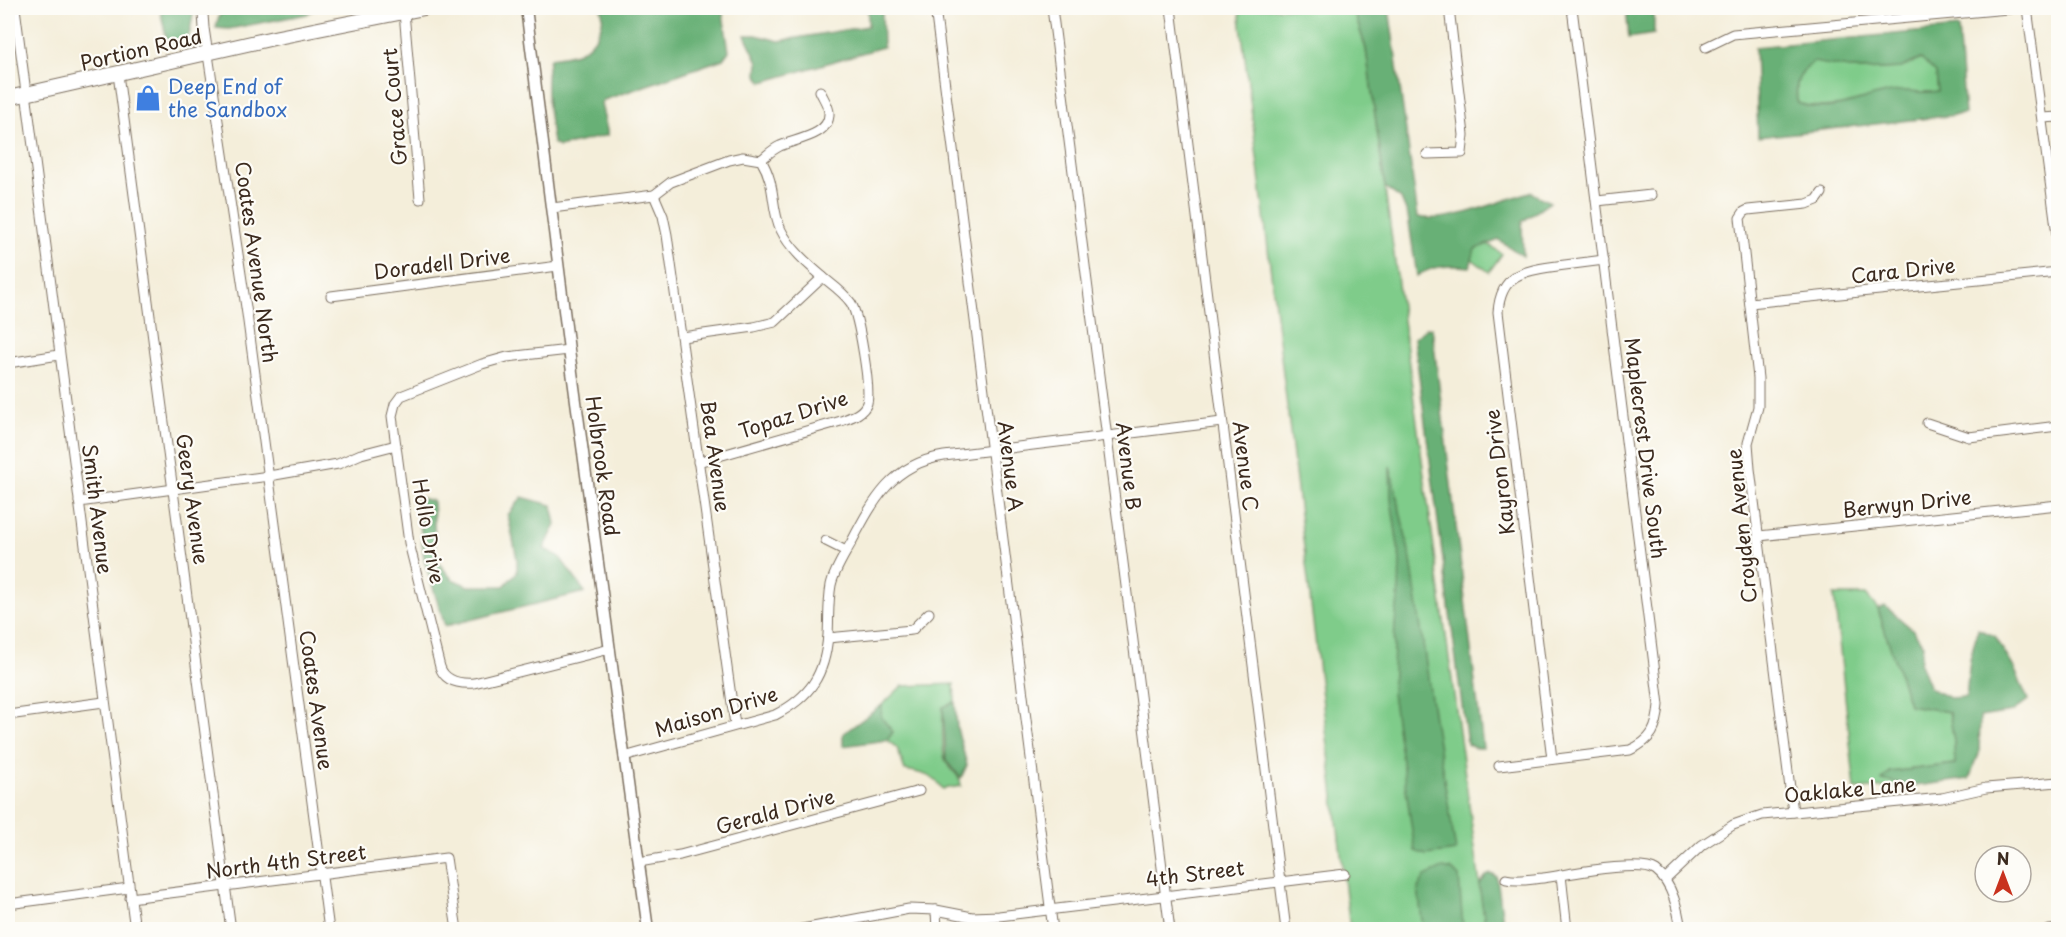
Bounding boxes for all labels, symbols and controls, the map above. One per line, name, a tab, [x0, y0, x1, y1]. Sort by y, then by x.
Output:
street label: Portion Road	[77, 20, 205, 78]
street label: Grace Court	[374, 47, 414, 167]
place label: Deep End of the Sandbox	[168, 71, 287, 124]
shop icon: Deep End of the Sandbox	[133, 83, 163, 113]
street label: Coates Avenue North	[228, 159, 286, 365]
street label: Doradell Drive	[372, 240, 512, 286]
street label: Cara Drive	[1849, 250, 1957, 290]
street label: Maplecrest Drive South	[1618, 336, 1674, 560]
street label: Topaz Drive	[735, 382, 851, 446]
street label: Holbrook Road	[578, 394, 628, 538]
street label: Bea Avenue	[693, 398, 739, 514]
street label: Kayron Drive	[1476, 408, 1522, 536]
street label: Avenue A	[991, 419, 1031, 513]
street label: Avenue C	[1226, 419, 1266, 513]
street label: Avenue B	[1109, 420, 1149, 512]
street label: Geery Avenue	[169, 432, 217, 566]
street label: Smith Avenue	[75, 442, 121, 576]
street label: Croyden Avenue	[1718, 447, 1764, 605]
street label: Hollo Drive	[405, 476, 453, 586]
street label: Berwyn Drive	[1841, 481, 1973, 525]
street label: Coates Avenue	[292, 628, 342, 772]
street label: Maison Drive	[651, 678, 781, 744]
street label: Oaklake Lane	[1783, 768, 1917, 810]
street label: Gerald Drive	[712, 781, 838, 841]
street label: North 4th Street	[204, 836, 368, 886]
north arrow	[1973, 844, 2033, 904]
text: N	[1997, 846, 2009, 870]
street label: 4th Street	[1144, 852, 1246, 894]

